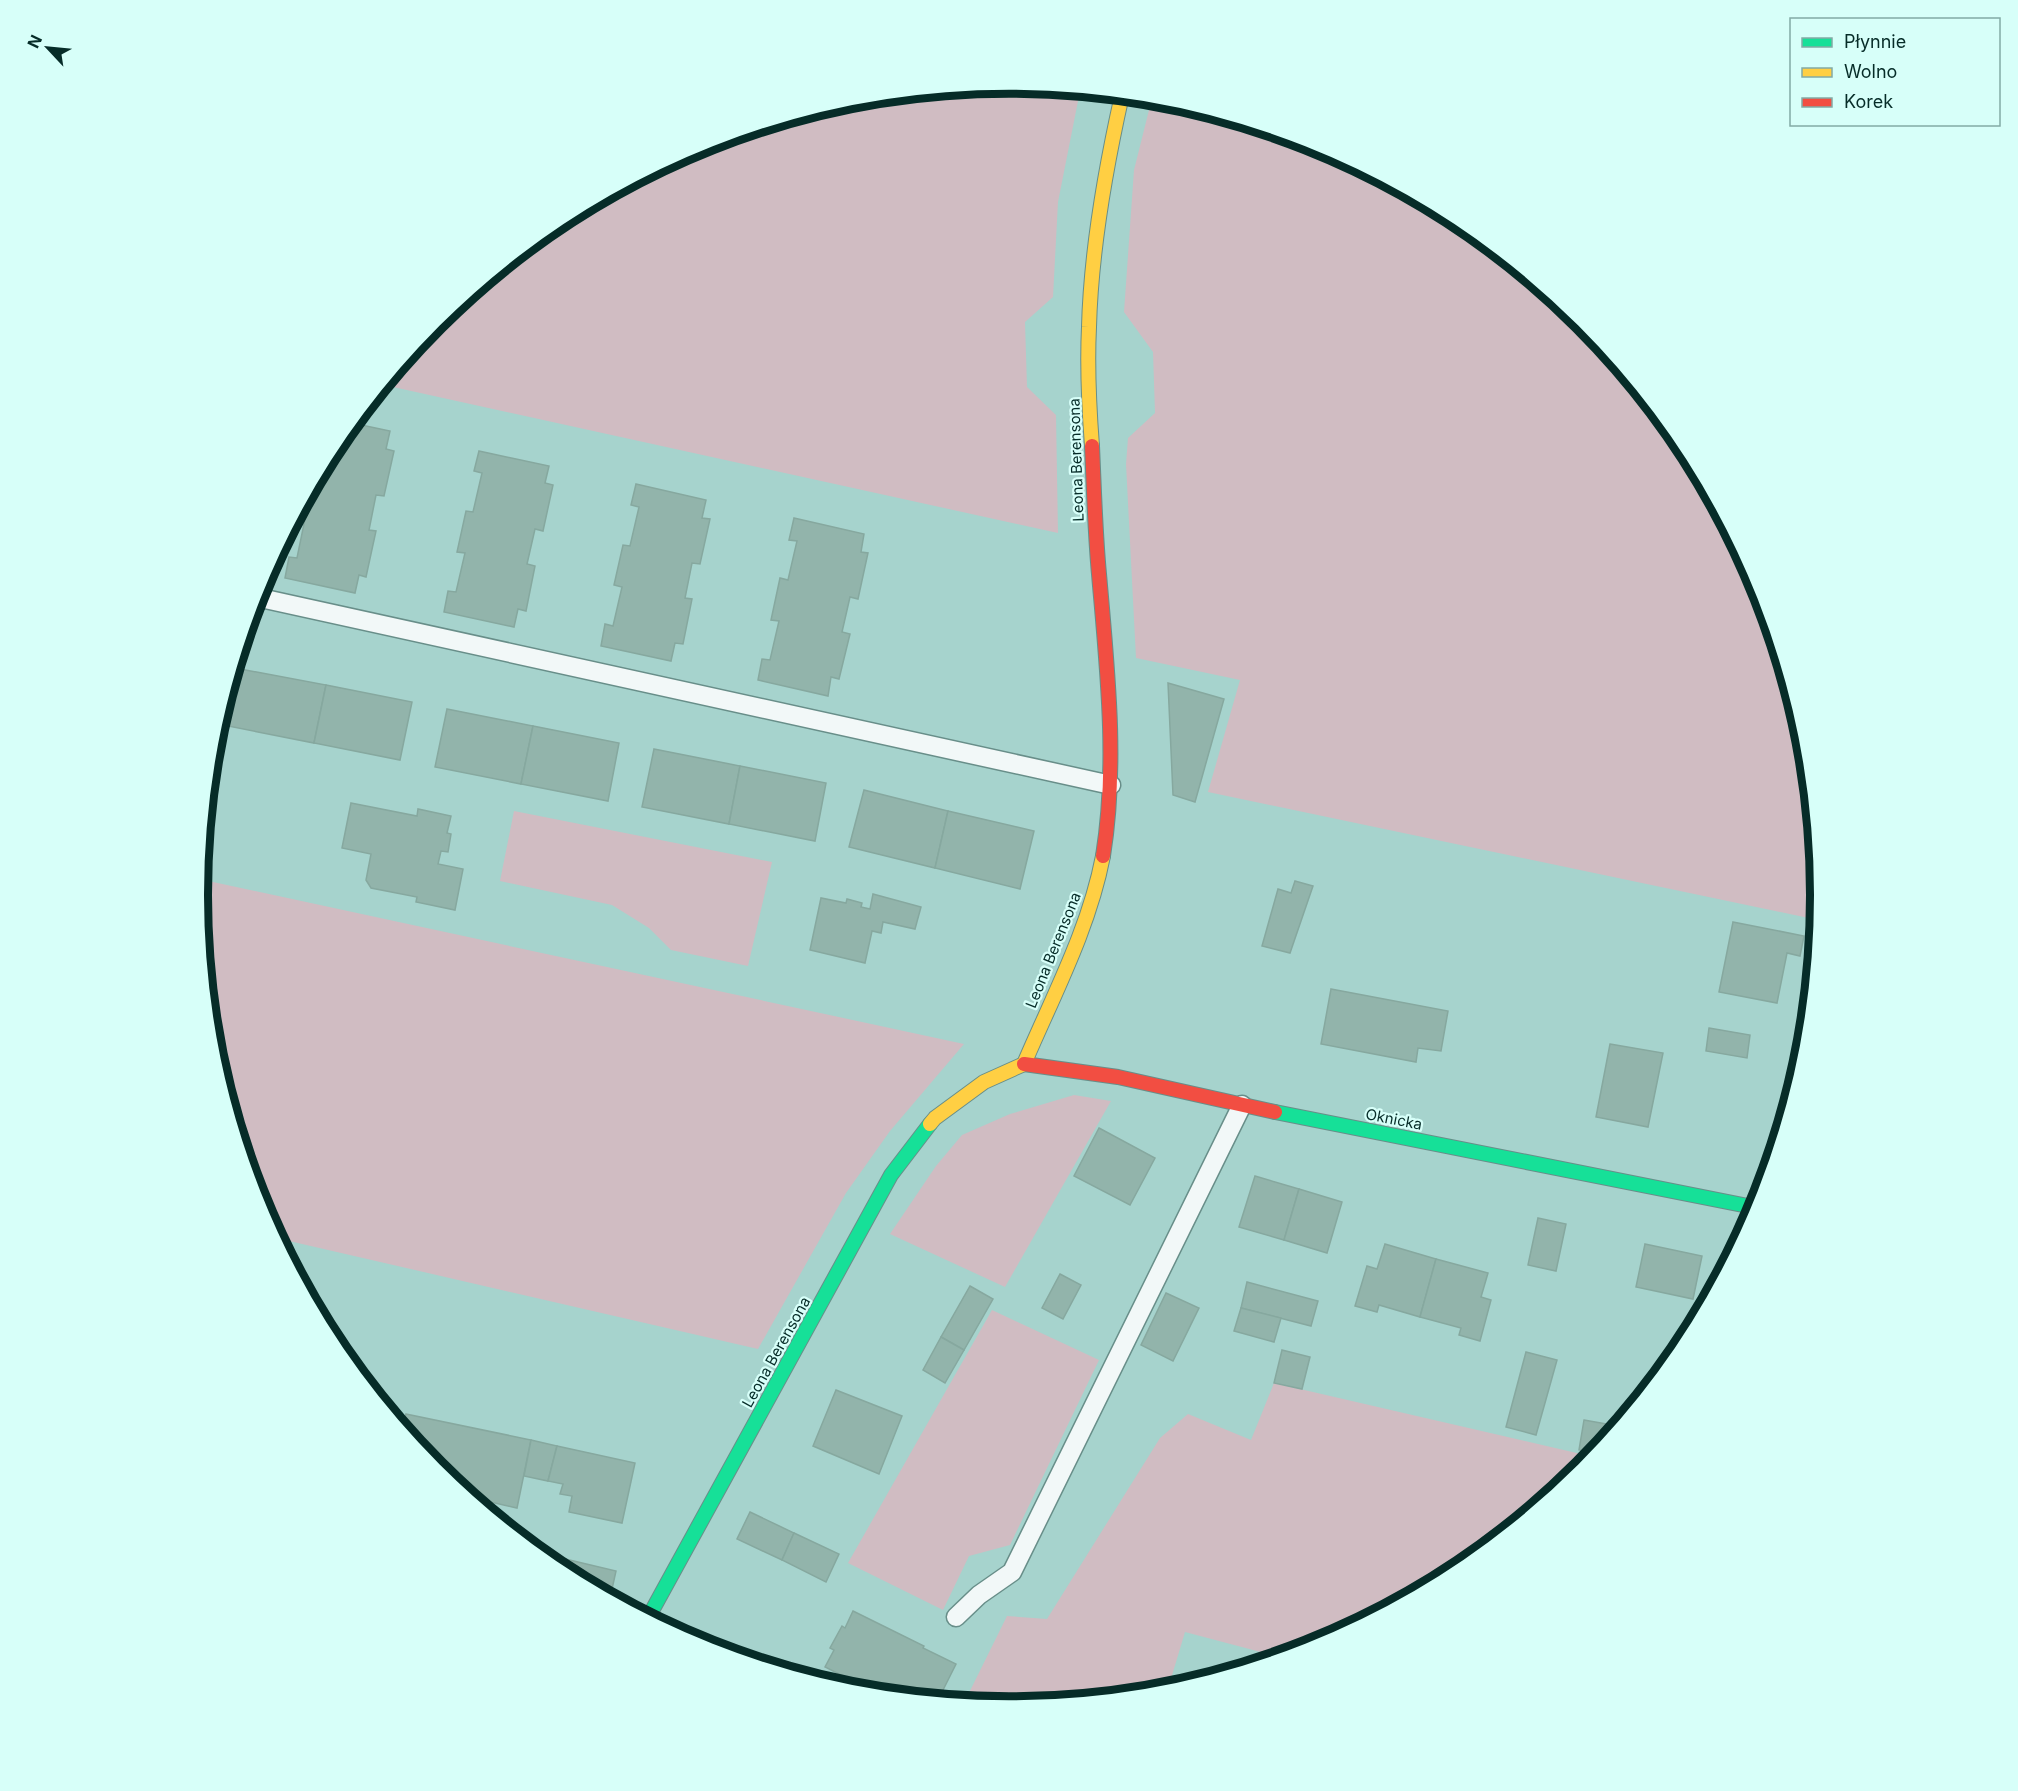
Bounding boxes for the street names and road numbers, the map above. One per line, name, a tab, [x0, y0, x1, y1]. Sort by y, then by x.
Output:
street label: Leona Berensona	[1064, 398, 1088, 522]
street label: Leona Berensona	[1021, 889, 1085, 1011]
street label: Oknicka	[1364, 1104, 1424, 1134]
street label: Leona Berensona	[738, 1293, 814, 1411]

